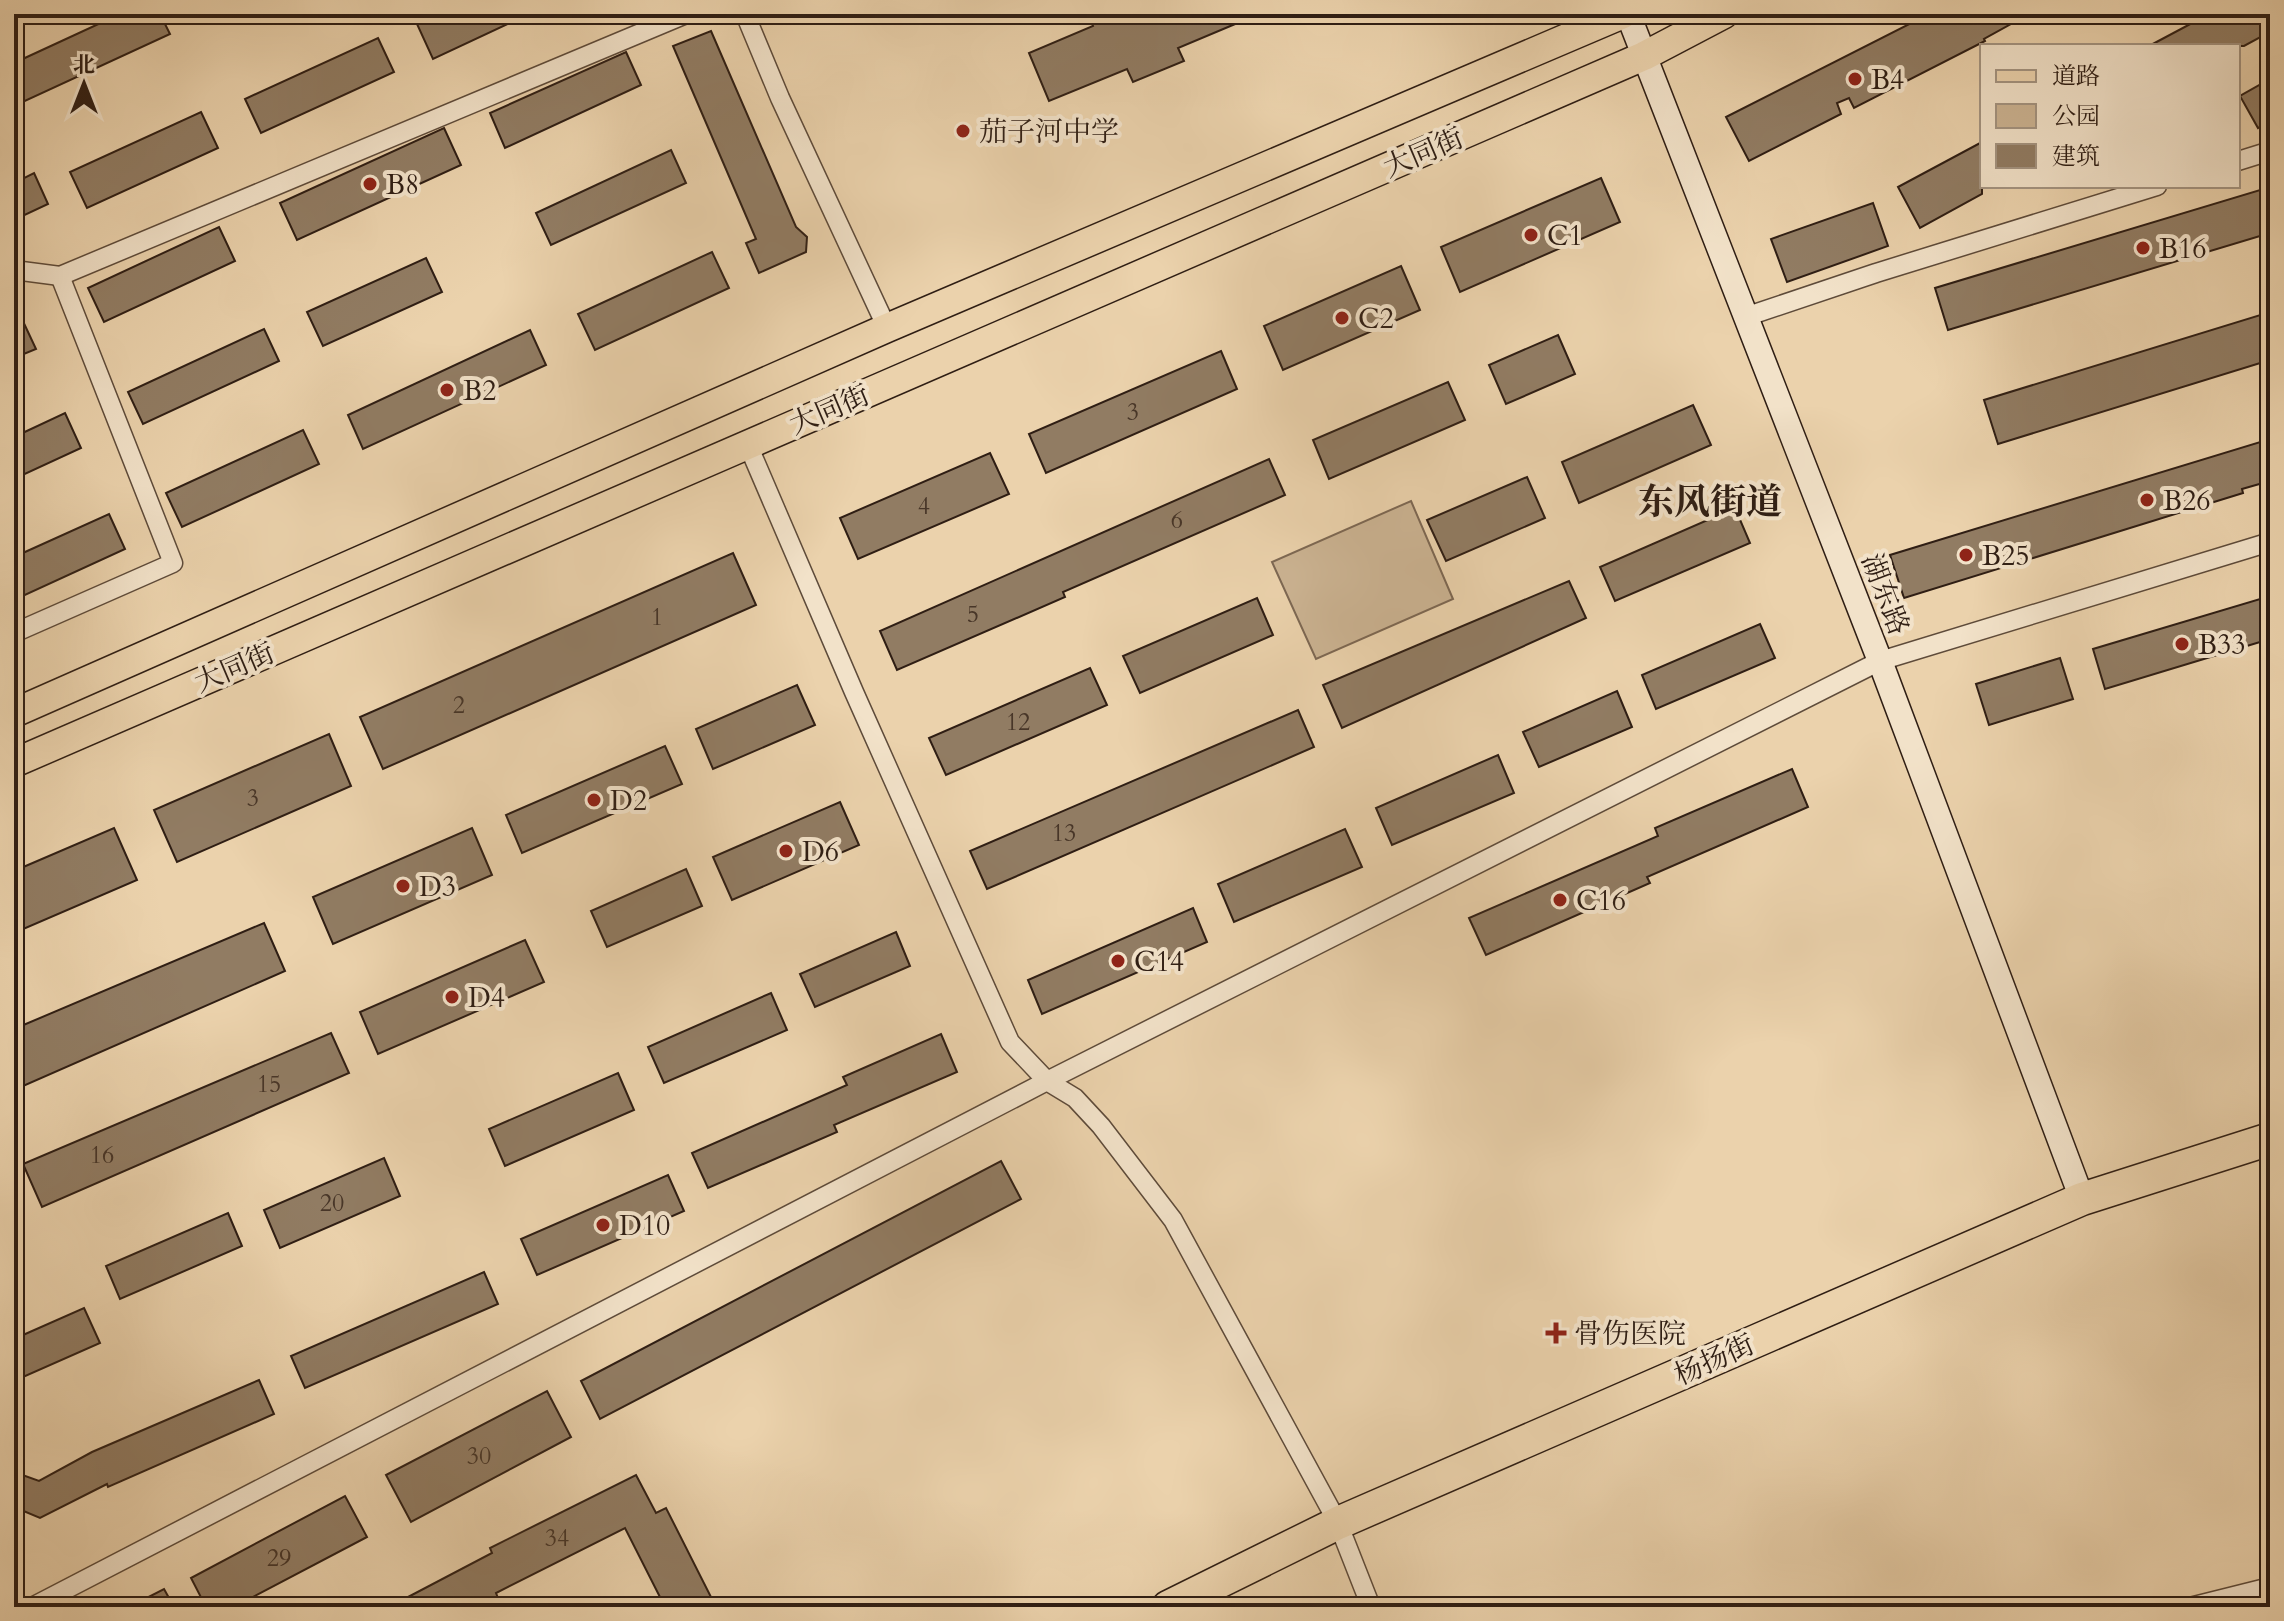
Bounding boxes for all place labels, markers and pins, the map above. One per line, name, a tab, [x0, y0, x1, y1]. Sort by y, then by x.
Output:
place label: B4	[1871, 61, 1904, 99]
marker: B4	[1846, 70, 1864, 88]
place label: 茄子河中学	[979, 113, 1119, 151]
marker: 茄子河中学	[954, 122, 972, 140]
place label: B8	[386, 166, 419, 204]
marker: B8	[361, 175, 379, 193]
place label: C1	[1547, 217, 1583, 255]
marker: C1	[1522, 226, 1540, 244]
place label: B16	[2159, 230, 2207, 268]
marker: B16	[2134, 239, 2152, 257]
place label: C2	[1358, 300, 1394, 338]
marker: C2	[1333, 309, 1351, 327]
place label: B2	[463, 372, 496, 410]
marker: B2	[438, 381, 456, 399]
place label: B26	[2163, 482, 2211, 520]
marker: B26	[2138, 491, 2156, 509]
place label: B25	[1982, 537, 2030, 575]
marker: B25	[1957, 546, 1975, 564]
place label: B33	[2198, 626, 2246, 664]
marker: B33	[2173, 635, 2191, 653]
place label: D2	[610, 782, 647, 820]
marker: D2	[585, 791, 603, 809]
place label: D6	[802, 833, 839, 871]
marker: D6	[777, 842, 795, 860]
place label: D3	[419, 868, 456, 906]
marker: D3	[394, 877, 412, 895]
place label: C16	[1576, 882, 1626, 920]
marker: C16	[1551, 891, 1569, 909]
place label: C14	[1134, 943, 1184, 981]
marker: C14	[1109, 952, 1127, 970]
place label: D4	[468, 979, 505, 1017]
marker: D4	[443, 988, 461, 1006]
place label: D10	[619, 1207, 670, 1245]
marker: D10	[594, 1216, 612, 1234]
place label: 骨伤医院	[1574, 1315, 1686, 1353]
marker: 骨伤医院	[1545, 1322, 1567, 1344]

